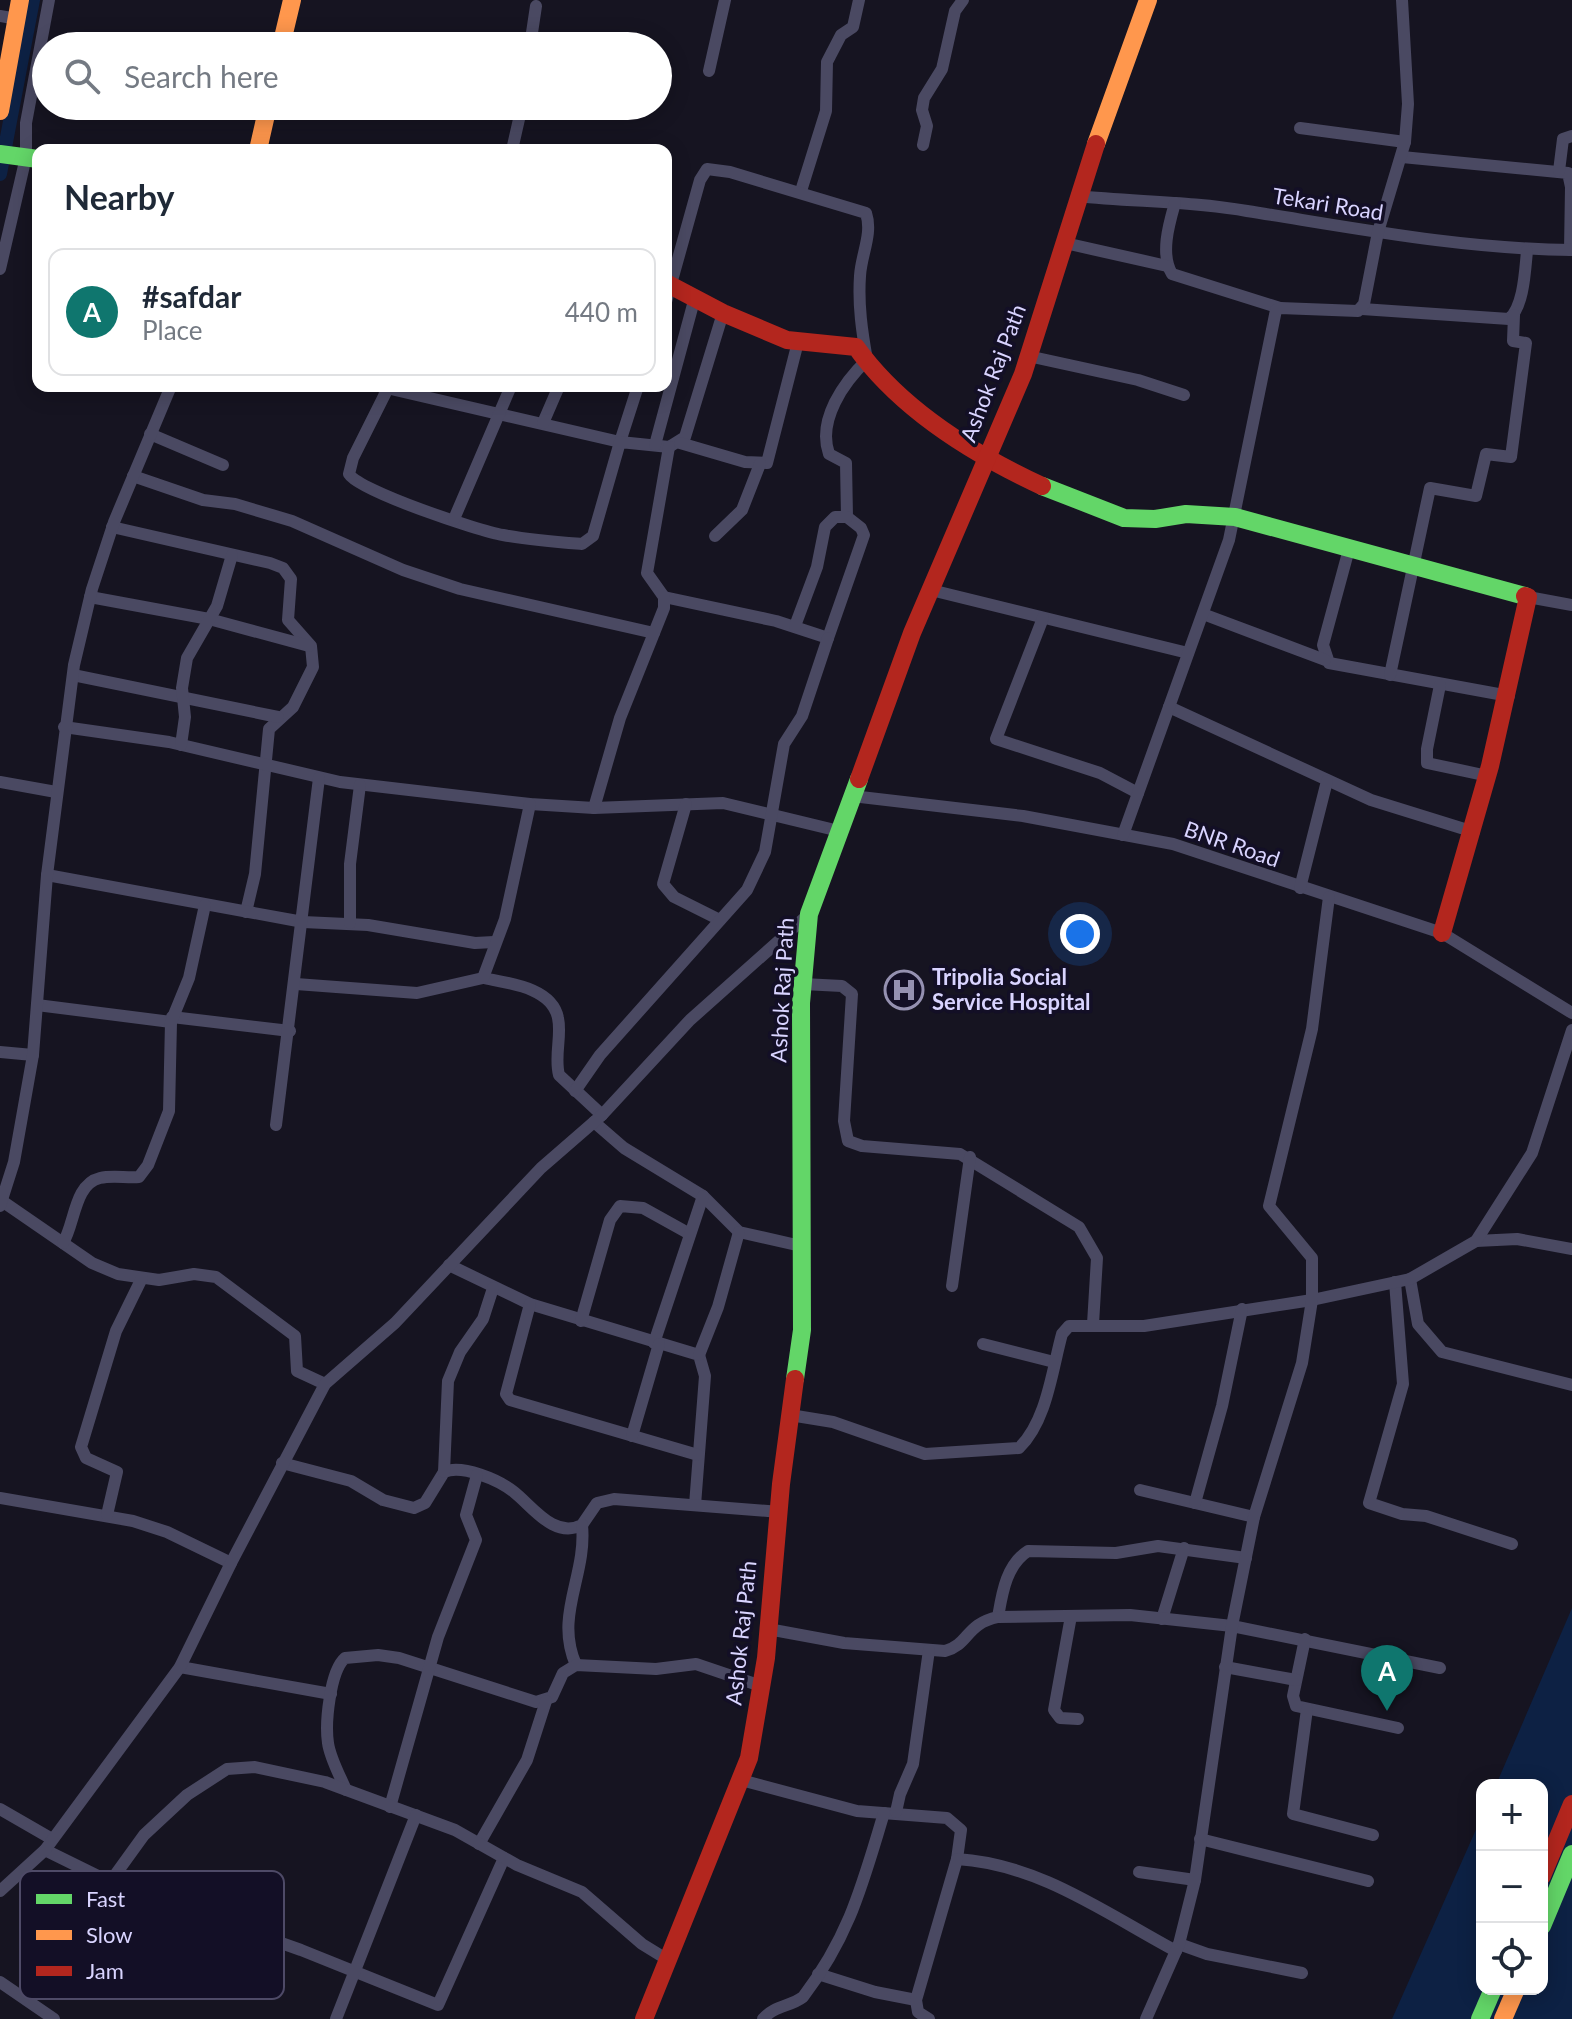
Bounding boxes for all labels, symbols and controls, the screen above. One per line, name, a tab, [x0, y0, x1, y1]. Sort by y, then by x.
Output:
search box	[32, 32, 672, 120]
icon: search	[60, 54, 104, 98]
text: Search here	[124, 58, 279, 94]
text: Nearby	[64, 176, 175, 217]
street label: Tekari Road	[1271, 181, 1385, 226]
text: #safdar	[142, 278, 241, 314]
text: A	[83, 296, 101, 328]
text: 440 m	[565, 296, 638, 328]
street label: Ashok Raj Path	[954, 300, 1031, 445]
text: Place	[142, 314, 203, 346]
street label: BNR Road	[1181, 815, 1283, 872]
your location	[1060, 914, 1100, 954]
street label: Ashok Raj Path	[764, 917, 799, 1063]
place label: Tripolia Social Service Hospital	[932, 963, 1091, 1015]
hospital icon: Tripolia Social Service Hospital	[883, 969, 925, 1011]
street label: Ashok Raj Path	[719, 1559, 762, 1707]
pin: A	[1361, 1645, 1413, 1711]
map controls	[1476, 1779, 1548, 1995]
button: +	[1476, 1779, 1548, 1851]
button: −	[1476, 1851, 1548, 1923]
legend	[20, 1871, 284, 1999]
text: Fast	[86, 1885, 125, 1912]
text: Slow	[86, 1921, 133, 1948]
button: locate	[1476, 1923, 1548, 1995]
text: Jam	[86, 1957, 124, 1984]

